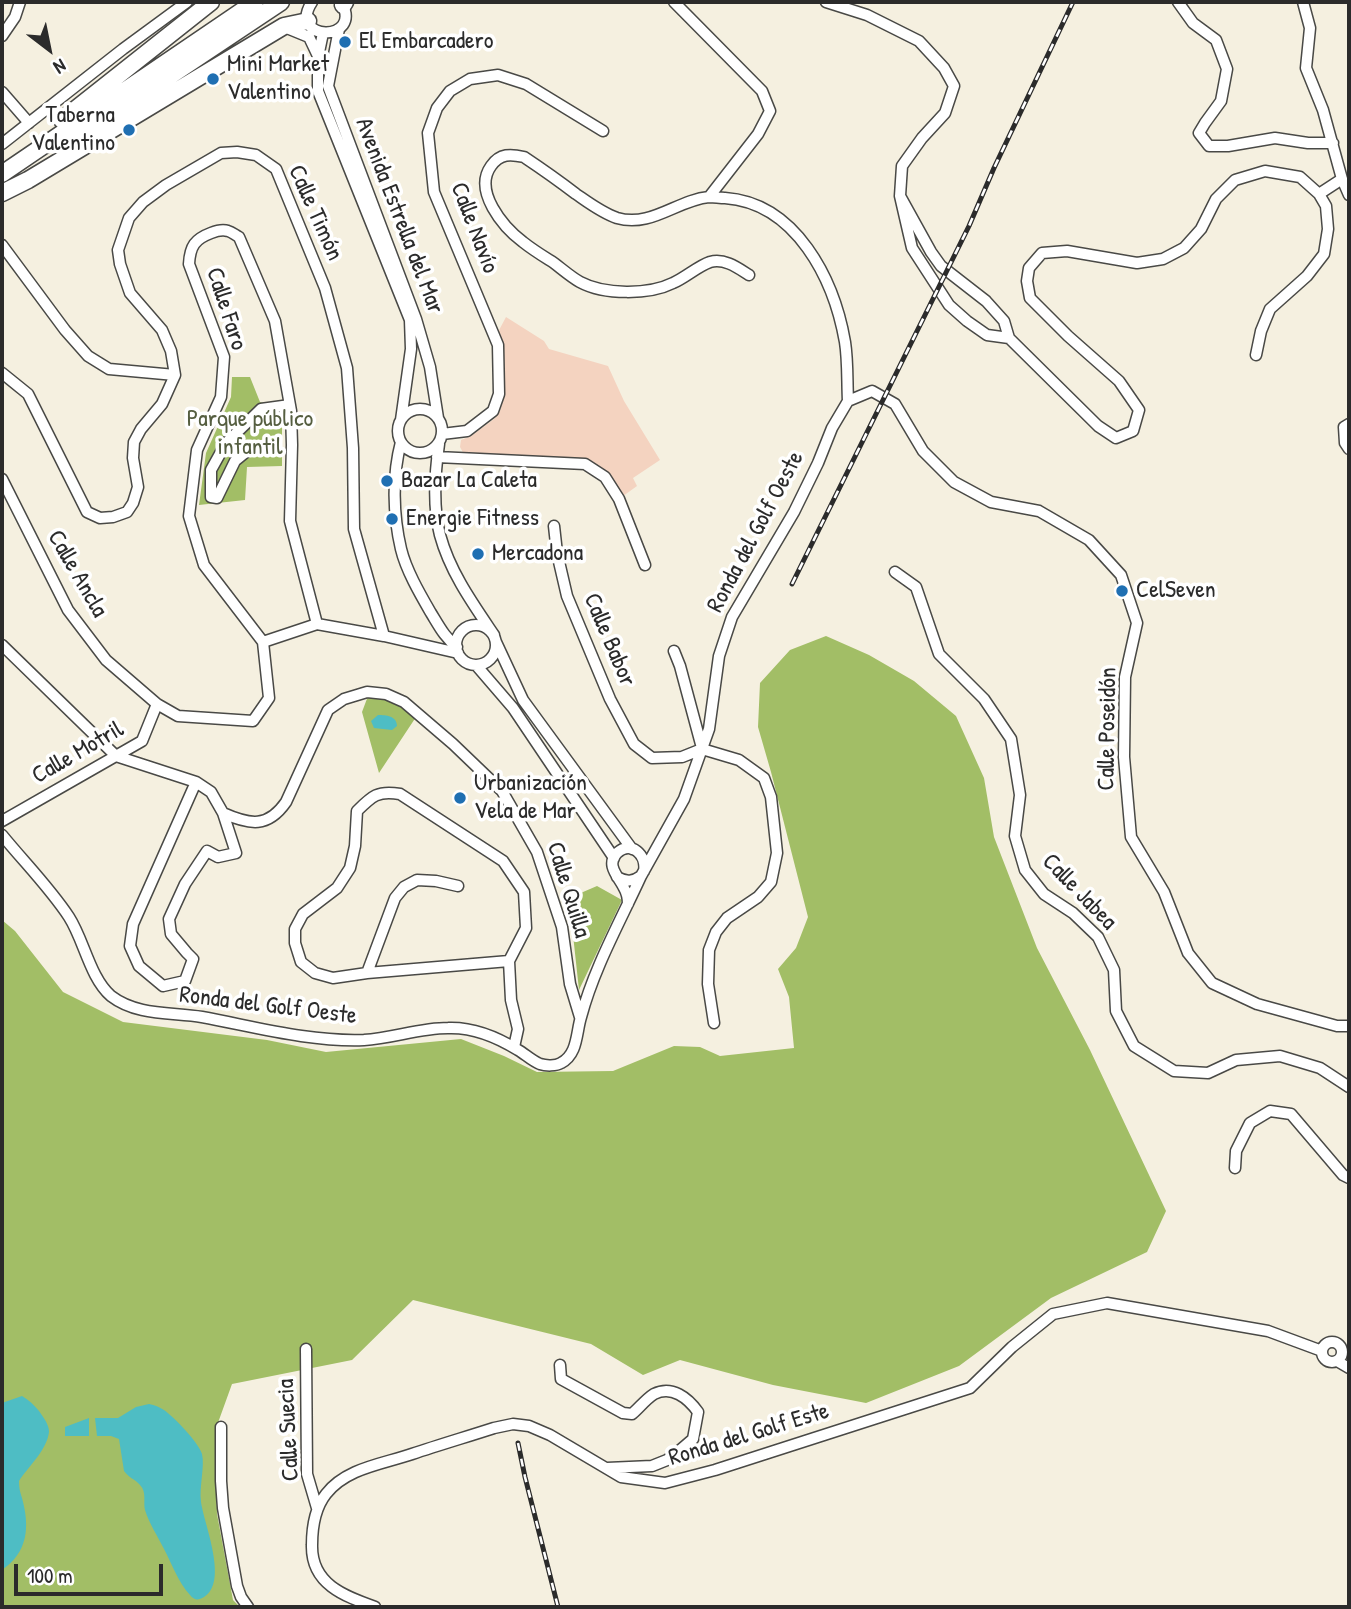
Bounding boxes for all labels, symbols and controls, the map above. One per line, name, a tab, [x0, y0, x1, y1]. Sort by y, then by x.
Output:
north arrow	[14, 14, 84, 84]
place label: El Embarcadero	[359, 28, 494, 56]
marker: El Embarcadero	[337, 34, 353, 50]
place label: Mini Market Valentino	[227, 51, 329, 107]
text: N	[49, 53, 71, 81]
marker: Mini Market Valentino	[205, 71, 221, 87]
place label: Taberna Valentino	[31, 102, 115, 158]
street label: Avenida Estrella del Mar	[348, 114, 450, 318]
marker: Taberna Valentino	[121, 122, 137, 138]
street label: Calle Timón	[281, 161, 349, 265]
street label: Calle Navío	[444, 179, 504, 277]
street label: Calle Faro	[199, 264, 253, 354]
park label: Parque público infantil	[187, 406, 313, 462]
street label: Ronda del Golf Oeste	[701, 447, 811, 617]
place label: Bazar La Caleta	[401, 467, 537, 495]
marker: Bazar La Caleta	[379, 473, 395, 489]
place label: Energie Fitness	[406, 505, 539, 533]
marker: Energie Fitness	[384, 511, 400, 527]
street label: Calle Ancla	[41, 525, 113, 623]
place label: Mercadona	[492, 540, 583, 568]
marker: Mercadona	[470, 546, 486, 562]
place label: CelSeven	[1136, 577, 1216, 605]
marker: CelSeven	[1114, 583, 1130, 599]
street label: Calle Babor	[577, 589, 641, 691]
street label: Calle Poseidón	[1093, 667, 1123, 791]
street label: Calle Motril	[27, 715, 129, 791]
place label: Urbanización Vela de Mar	[474, 770, 587, 826]
marker: Urbanización Vela de Mar	[452, 790, 468, 806]
street label: Calle Quilla	[540, 839, 596, 941]
street label: Calle Jabea	[1036, 848, 1122, 936]
street label: Ronda del Golf Oeste	[178, 981, 358, 1031]
street label: Calle Suecia	[272, 1378, 306, 1482]
street label: Ronda del Golf Este	[665, 1397, 833, 1473]
scale bar	[18, 1550, 166, 1594]
text: 100 m	[27, 1561, 73, 1590]

